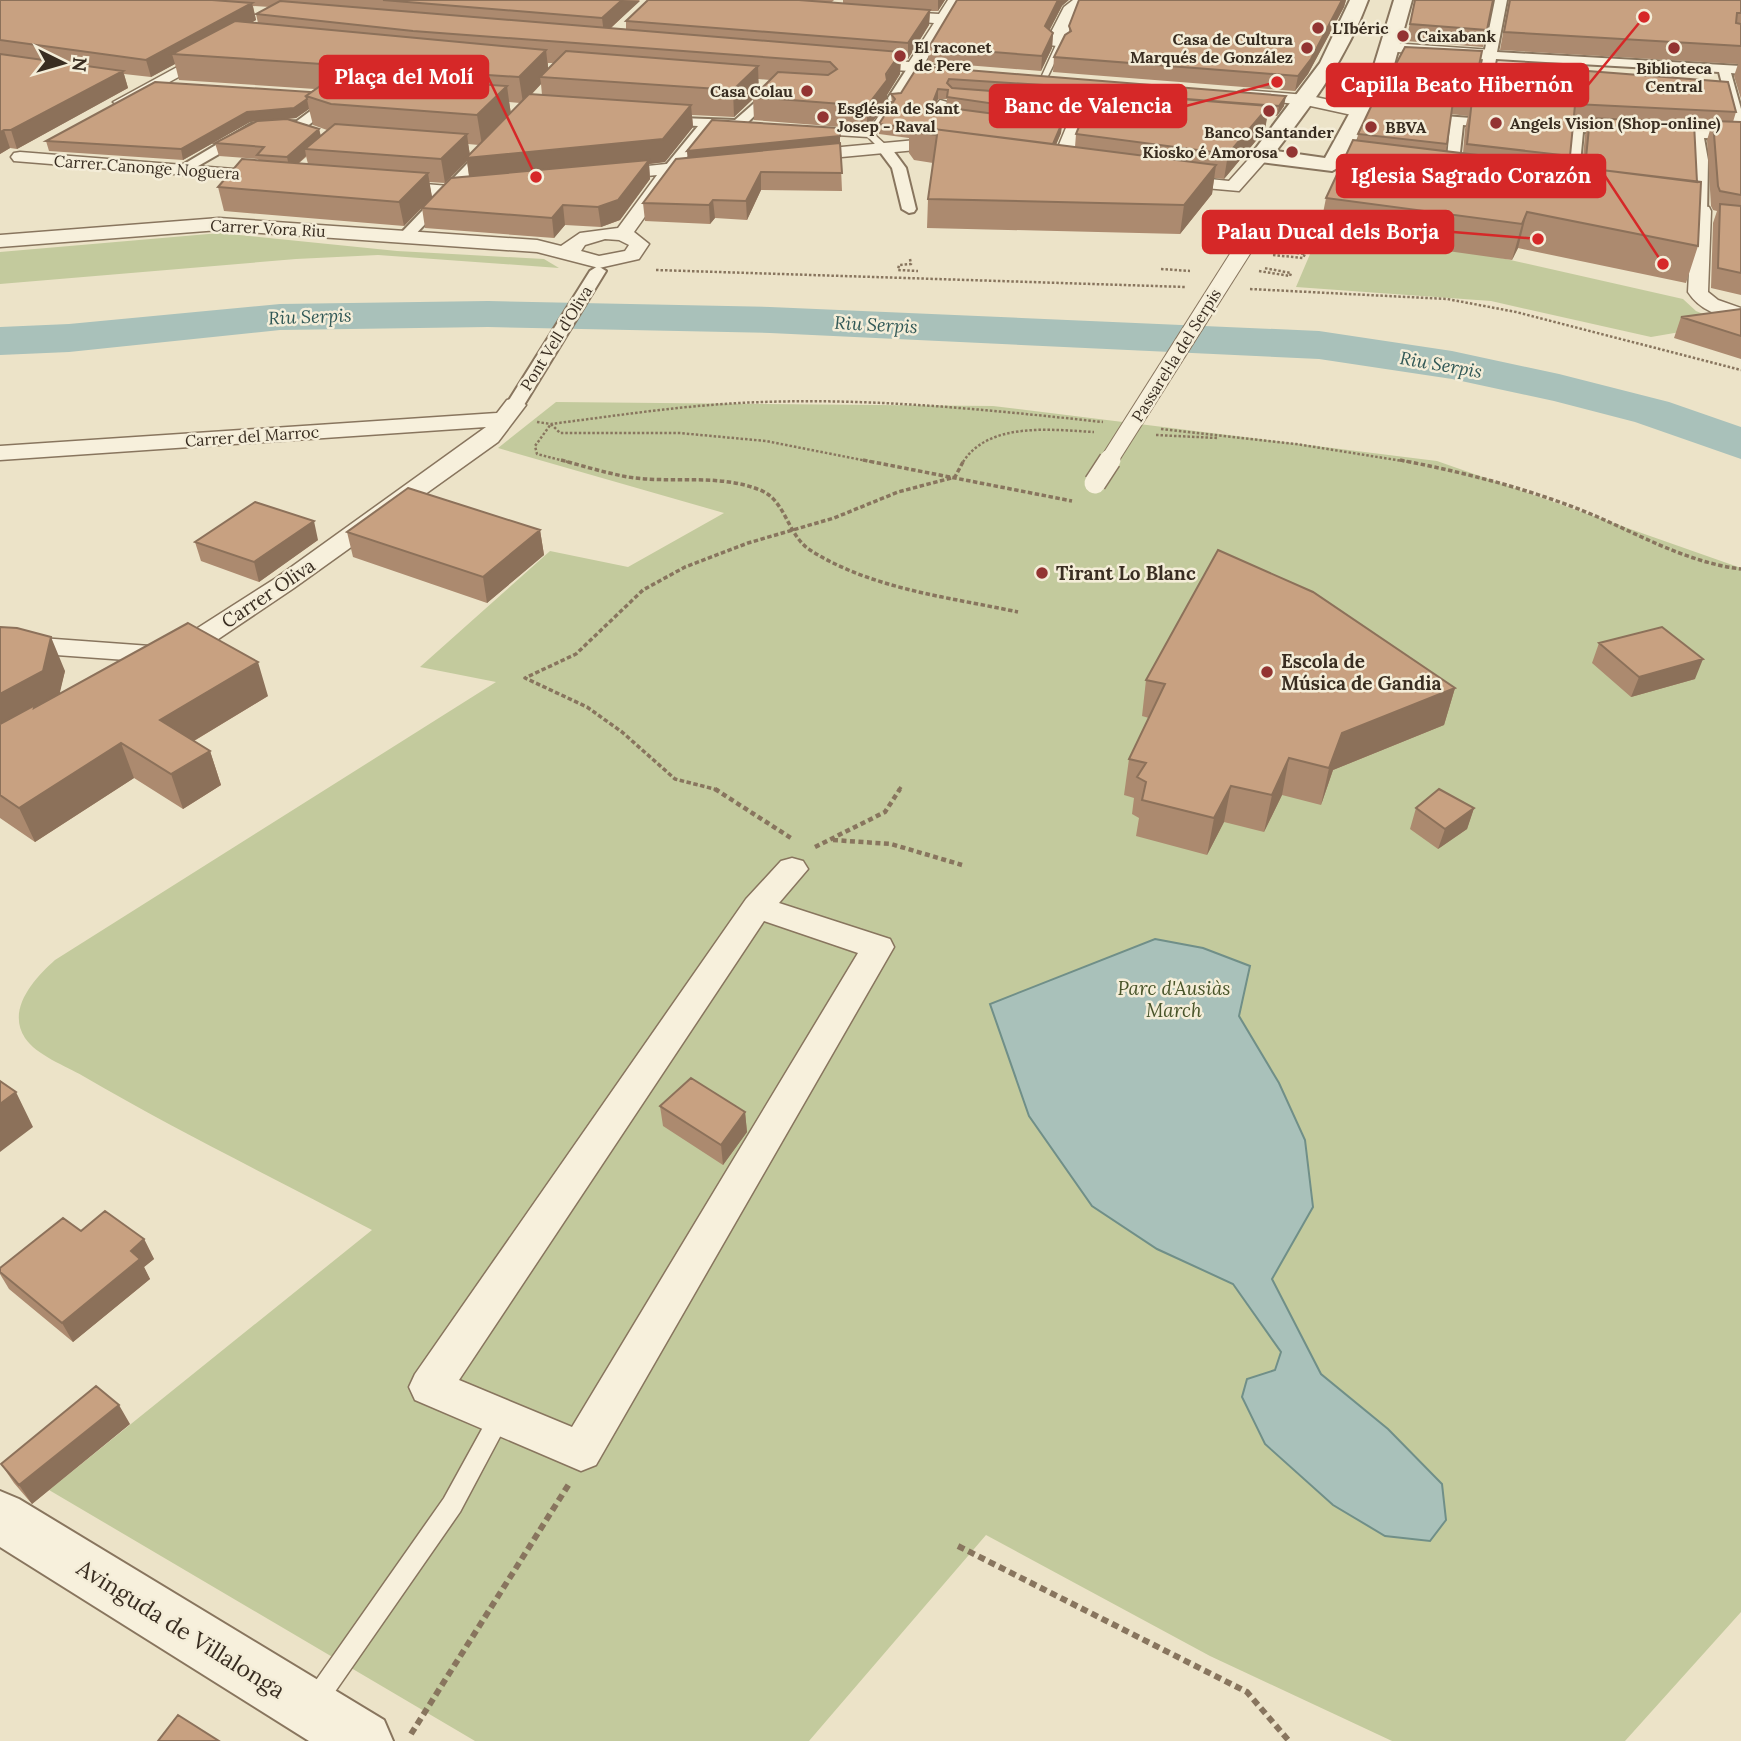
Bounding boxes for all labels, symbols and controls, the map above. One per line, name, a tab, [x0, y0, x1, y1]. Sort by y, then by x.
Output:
place label: L'Ibéric	[1332, 18, 1389, 38]
marker: L'Ibéric	[1310, 20, 1326, 36]
place label: Caixabank	[1417, 26, 1497, 46]
north arrow	[28, 28, 98, 98]
marker: Caixabank	[1395, 28, 1411, 44]
place label: Casa de Cultura Marqués de González	[1130, 29, 1294, 67]
place label: El raconet de Pere	[914, 37, 992, 75]
marker: Casa de Cultura Marqués de González	[1299, 40, 1315, 56]
marker: Biblioteca Central	[1666, 40, 1682, 56]
marker: El raconet de Pere	[892, 48, 908, 64]
text: N	[67, 56, 93, 73]
callout: Plaça del Molí	[320, 56, 488, 98]
place label: Biblioteca Central	[1636, 58, 1713, 96]
text: Plaça del Molí	[334, 63, 474, 90]
callout: Capilla Beato Hibernón	[1327, 64, 1588, 106]
text: Capilla Beato Hibernón	[1341, 71, 1573, 98]
place label: Casa Colau	[710, 81, 793, 101]
marker: Casa Colau	[799, 83, 815, 99]
callout: Banc de Valencia	[990, 85, 1186, 127]
text: Banc de Valencia	[1004, 92, 1172, 119]
place label: Església de Sant Josep - Raval	[837, 98, 960, 136]
marker: Banco Santander	[1261, 103, 1277, 119]
marker: Església de Sant Josep - Raval	[815, 109, 831, 125]
place label: Angels Vision (Shop-online)	[1510, 113, 1721, 134]
marker: Angels Vision (Shop-online)	[1488, 115, 1504, 131]
place label: BBVA	[1385, 117, 1427, 137]
marker: BBVA	[1363, 119, 1379, 135]
place label: Banco Santander	[1204, 122, 1334, 142]
place label: Kiosko é Amorosa	[1142, 142, 1279, 162]
marker: Kiosko é Amorosa	[1284, 144, 1300, 160]
street label: Carrer Canonge Noguera	[53, 151, 241, 183]
callout: Iglesia Sagrado Corazón	[1337, 155, 1605, 197]
text: Iglesia Sagrado Corazón	[1351, 162, 1591, 189]
callout: Palau Ducal dels Borja	[1203, 211, 1453, 253]
street label: Carrer Vora Riu	[210, 215, 327, 241]
text: Palau Ducal dels Borja	[1217, 218, 1439, 245]
street label: Pont Vell d’Oliva	[516, 282, 596, 394]
street label: Passarel·la del Serpis	[1127, 285, 1225, 425]
water label: Riu Serpis	[268, 304, 352, 329]
water label: Riu Serpis	[834, 311, 918, 338]
water label: Riu Serpis	[1398, 346, 1484, 383]
street label: Carrer del Marroc	[184, 421, 320, 451]
street label: Carrer Oliva	[217, 553, 320, 633]
place label: Tirant Lo Blanc	[1056, 561, 1196, 585]
marker: Tirant Lo Blanc	[1034, 565, 1050, 581]
place label: Escola de Música de Gandia	[1281, 649, 1441, 695]
marker: Escola de Música de Gandia	[1259, 664, 1275, 680]
park label: Parc d'Ausiàs March	[1118, 976, 1230, 1022]
street label: Avinguda de Villalonga	[71, 1552, 291, 1705]

